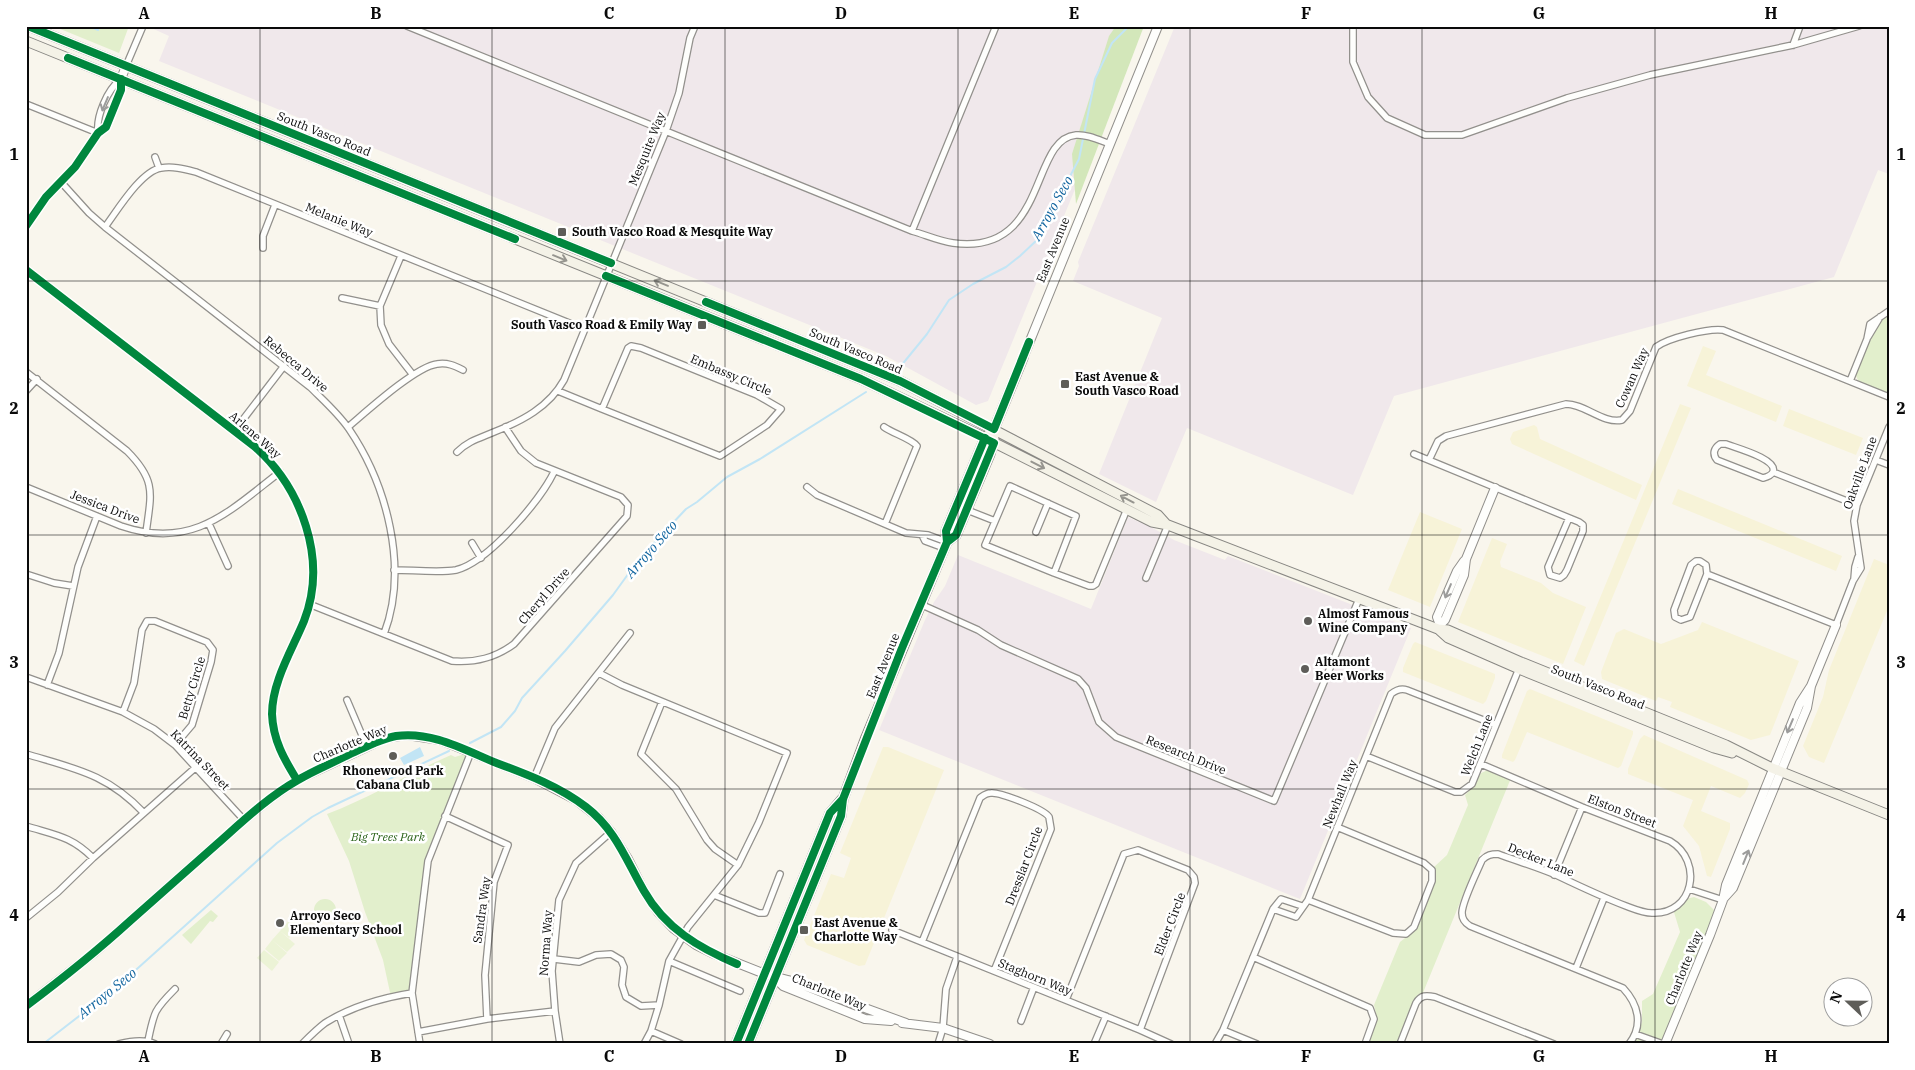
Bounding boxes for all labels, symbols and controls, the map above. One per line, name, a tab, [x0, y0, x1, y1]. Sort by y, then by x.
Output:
text: A	[138, 3, 150, 23]
text: B	[370, 3, 382, 23]
text: C	[604, 3, 614, 23]
text: D	[835, 3, 847, 23]
text: E	[1069, 3, 1079, 23]
text: F	[1301, 3, 1311, 23]
text: G	[1533, 3, 1545, 23]
text: H	[1765, 3, 1778, 23]
one-way arrow	[99, 96, 109, 111]
street label: South Vasco Road	[275, 108, 373, 159]
street label: Mesquite Way	[625, 109, 668, 188]
text: 1	[9, 144, 19, 164]
text: 1	[1896, 144, 1906, 164]
water label: Arroyo Seco	[1026, 173, 1077, 244]
street label: Melanie Way	[303, 199, 376, 240]
street label: East Avenue	[1033, 215, 1072, 285]
place label: South Vasco Road & Mesquite Way	[572, 224, 773, 239]
marker: South Vasco Road & Mesquite Way	[556, 226, 568, 238]
one-way arrow	[552, 253, 567, 263]
one-way arrow	[654, 278, 669, 288]
place label: South Vasco Road & Emily Way	[511, 317, 692, 332]
marker: South Vasco Road & Emily Way	[696, 319, 708, 331]
street label: South Vasco Road	[807, 324, 905, 377]
street label: Rebecca Drive	[261, 332, 332, 395]
street label: Cowan Way	[1612, 345, 1652, 410]
street label: Embassy Circle	[688, 351, 774, 398]
place label: East Avenue & South Vasco Road	[1075, 369, 1179, 398]
marker: East Avenue & South Vasco Road	[1059, 378, 1071, 390]
text: 2	[9, 398, 19, 418]
text: 2	[1896, 398, 1906, 418]
street label: Arlene Way	[226, 408, 285, 462]
street label: Oakville Lane	[1839, 434, 1880, 511]
one-way arrow	[1030, 461, 1045, 470]
street label: Jessica Drive	[68, 486, 142, 527]
one-way arrow	[1120, 493, 1135, 503]
water label: Arroyo Seco	[620, 516, 681, 582]
street label: Cheryl Drive	[515, 564, 572, 627]
one-way arrow	[1443, 583, 1453, 598]
place label: Almost Famous Wine Company	[1318, 606, 1409, 635]
marker: Almost Famous Wine Company	[1302, 615, 1314, 627]
street label: East Avenue	[863, 631, 902, 701]
text: 3	[9, 652, 19, 672]
text: 3	[1896, 652, 1906, 672]
place label: Altamont Beer Works	[1315, 654, 1384, 683]
street label: Betty Circle	[175, 655, 208, 721]
street label: South Vasco Road	[1549, 661, 1647, 712]
marker: Altamont Beer Works	[1299, 663, 1311, 675]
street label: Welch Lane	[1457, 712, 1496, 778]
one-way arrow	[1785, 718, 1794, 733]
street label: Charlotte Way	[311, 721, 390, 766]
street label: Katrina Street	[168, 726, 233, 793]
street label: Research Drive	[1144, 732, 1229, 777]
marker: Rhonewood Park Cabana Club	[387, 750, 399, 762]
street label: Newhall Way	[1319, 757, 1360, 830]
place label: Rhonewood Park Cabana Club	[342, 763, 444, 792]
street label: Elston Street	[1586, 791, 1659, 830]
street label: Dresslar Circle	[1002, 824, 1045, 907]
park label: Big Trees Park	[350, 829, 426, 844]
street label: Decker Lane	[1506, 839, 1577, 880]
one-way arrow	[1742, 850, 1751, 866]
street label: Sandra Way	[469, 875, 494, 944]
street label: Elder Circle	[1151, 890, 1188, 957]
text: 4	[9, 905, 19, 925]
text: 4	[1896, 905, 1906, 925]
place label: Arroyo Seco Elementary School	[290, 908, 402, 937]
street label: Norma Way	[536, 909, 555, 976]
place label: East Avenue & Charlotte Way	[814, 915, 898, 944]
marker: Arroyo Seco Elementary School	[274, 917, 286, 929]
marker: East Avenue & Charlotte Way	[798, 924, 810, 936]
street label: Charlotte Way	[1662, 928, 1705, 1007]
street label: Staghorn Way	[996, 955, 1075, 998]
water label: Arroyo Seco	[73, 964, 140, 1023]
street label: Charlotte Way	[790, 970, 869, 1013]
north arrow	[1822, 978, 1872, 1028]
text: N	[1826, 989, 1846, 1006]
text: A	[138, 1046, 150, 1066]
text: B	[370, 1046, 382, 1066]
text: C	[604, 1046, 614, 1066]
text: D	[835, 1046, 847, 1066]
text: E	[1069, 1046, 1079, 1066]
text: F	[1301, 1046, 1311, 1066]
text: G	[1533, 1046, 1545, 1066]
text: H	[1765, 1046, 1778, 1066]

